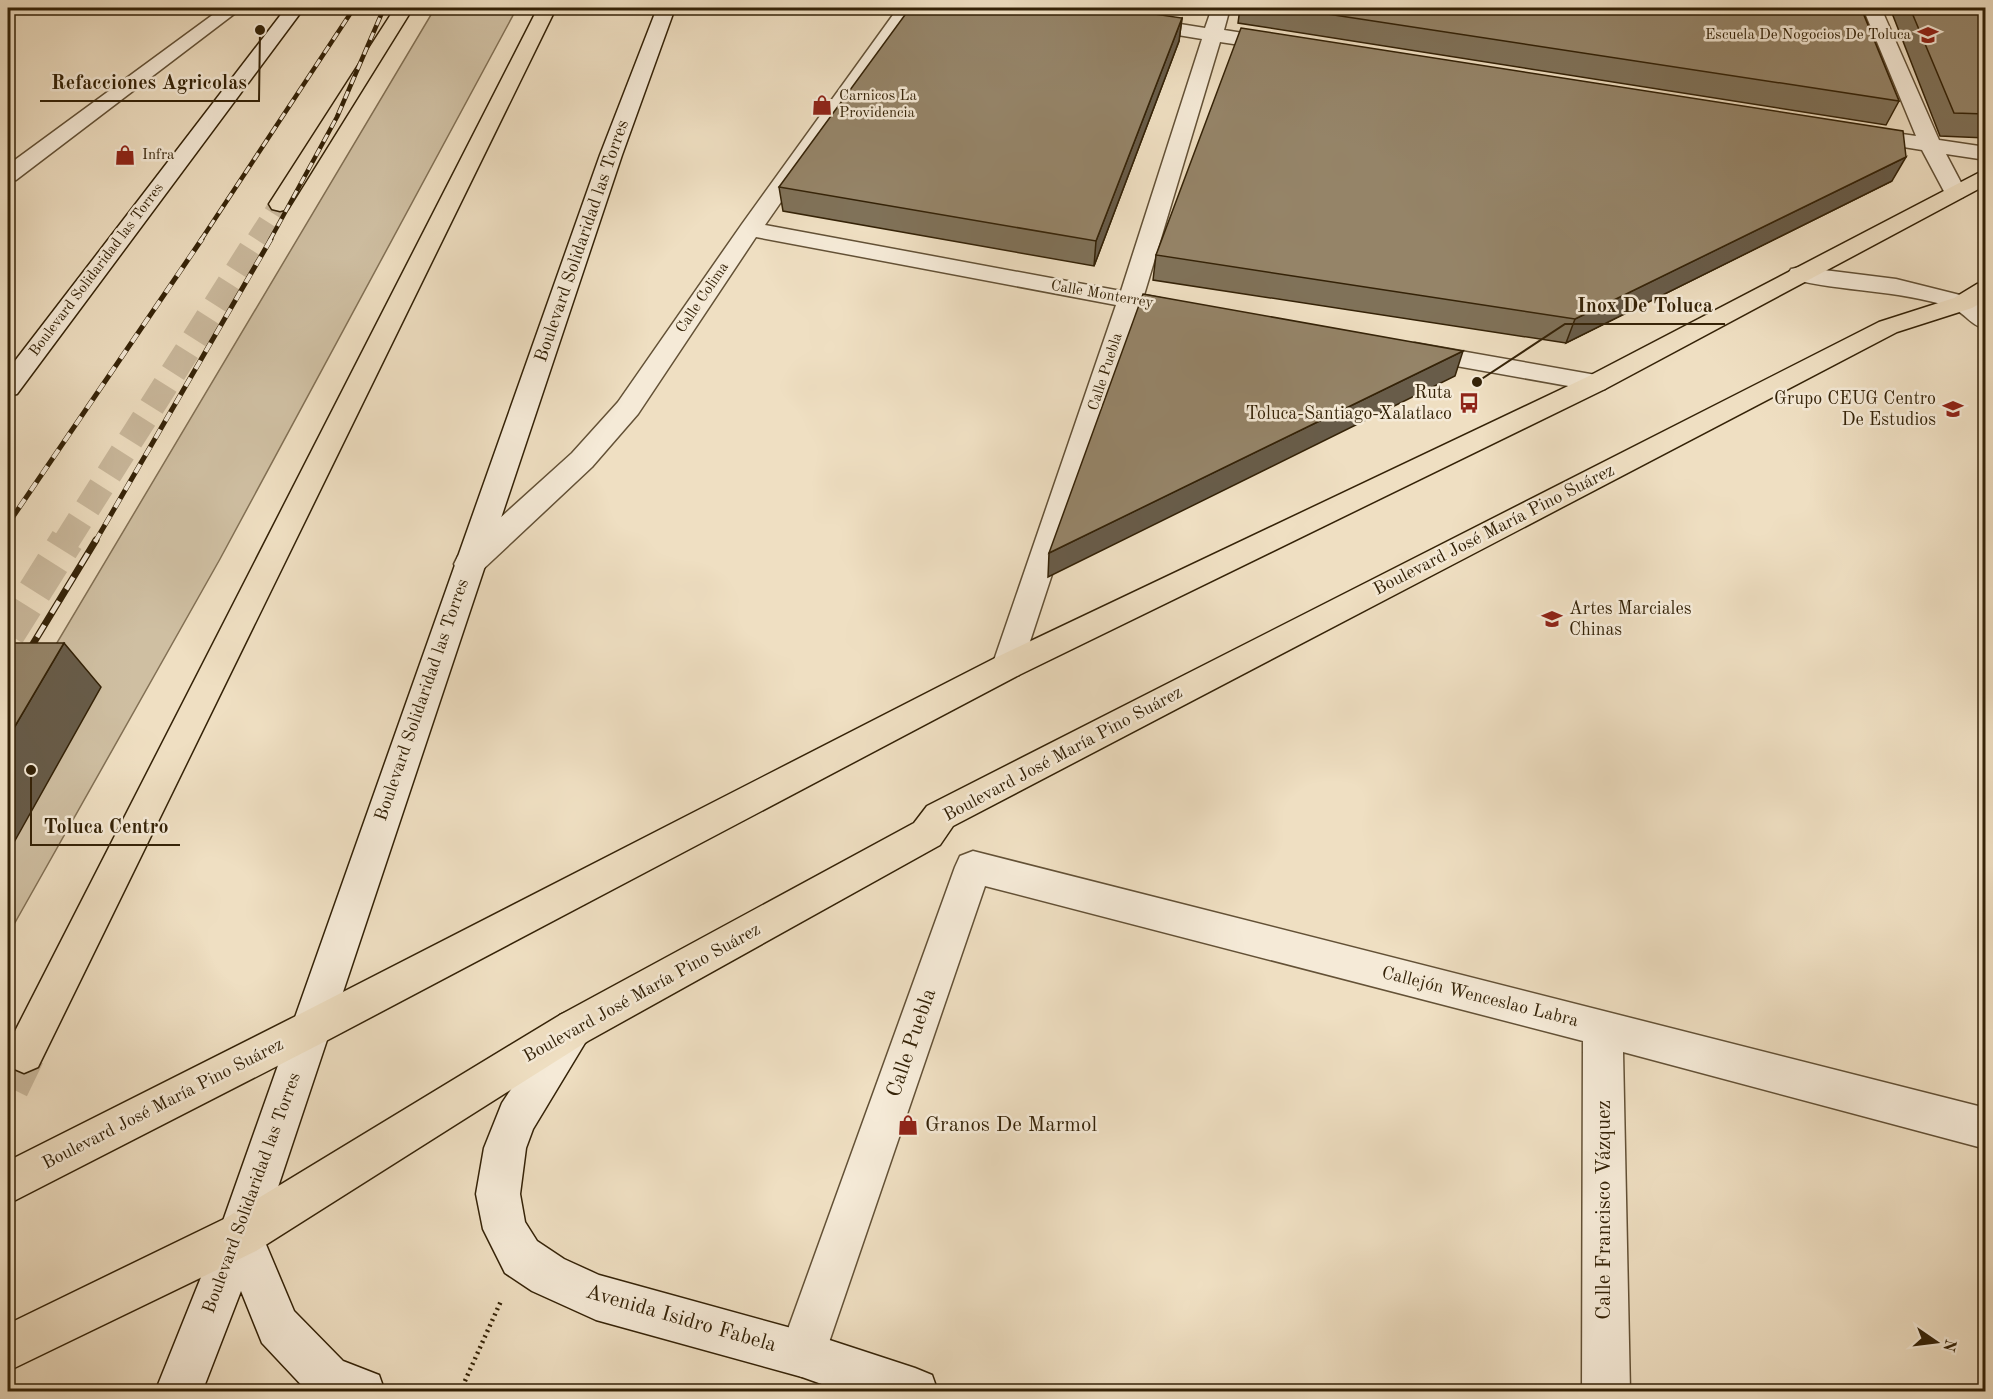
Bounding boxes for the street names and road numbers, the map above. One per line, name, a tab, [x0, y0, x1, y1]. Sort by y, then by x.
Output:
street label: Boulevard Solidaridad las Torres	[532, 117, 632, 364]
street label: Boulevard Solidaridad las Torres	[27, 181, 167, 359]
street label: Calle Colima	[674, 260, 732, 336]
street label: Calle Monterrey	[1049, 279, 1155, 311]
street label: Calle Puebla	[1086, 331, 1126, 413]
street label: Boulevard José María Pino Suárez	[1371, 461, 1617, 599]
street label: Boulevard Solidaridad las Torres	[372, 576, 472, 823]
street label: Boulevard José María Pino Suárez	[941, 683, 1185, 825]
street label: Boulevard José María Pino Suárez	[521, 920, 763, 1066]
street label: Callejón Wenceslao Labra	[1380, 964, 1580, 1030]
street label: Calle Puebla	[884, 986, 940, 1100]
street label: Boulevard José María Pino Suárez	[40, 1035, 286, 1173]
street label: Boulevard Solidaridad las Torres	[200, 1070, 304, 1316]
street label: Calle Francisco Vázquez	[1594, 1100, 1615, 1320]
street label: Avenida Isidro Fabela	[583, 1282, 779, 1356]

